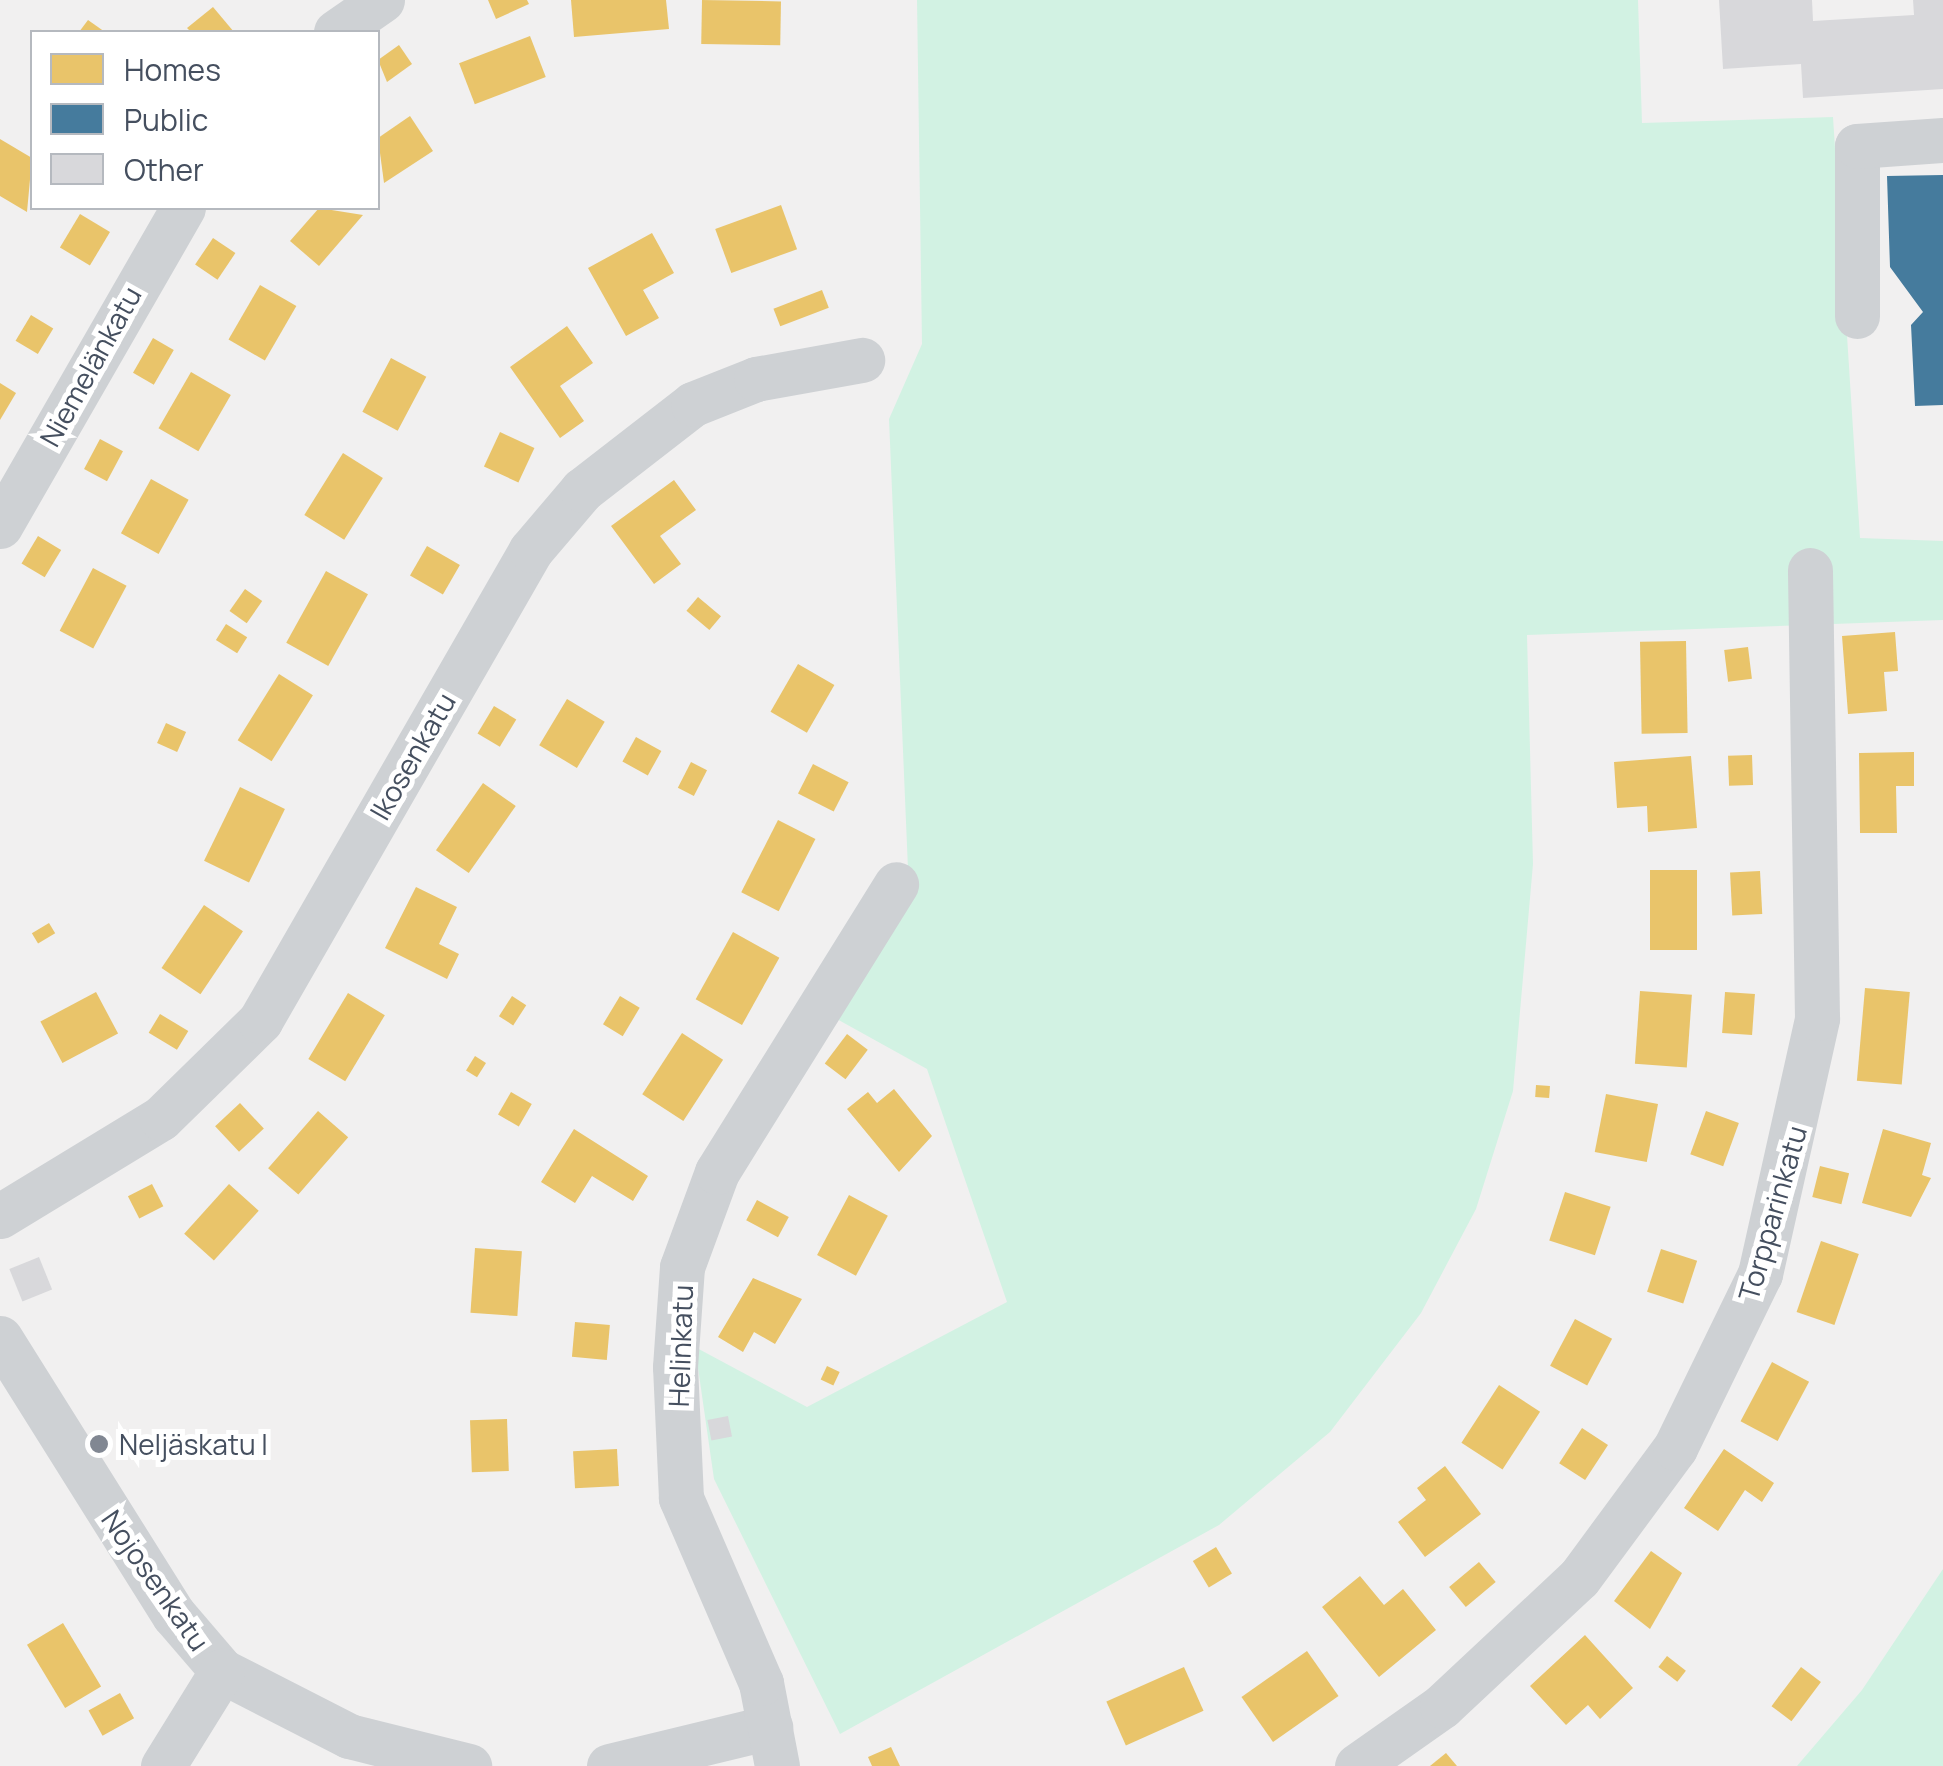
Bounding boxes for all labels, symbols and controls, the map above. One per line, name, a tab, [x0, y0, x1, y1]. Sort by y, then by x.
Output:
legend	[30, 30, 380, 210]
text: Homes	[124, 49, 221, 90]
text: Public	[124, 99, 208, 140]
text: Other	[124, 149, 204, 190]
street label: Niemelänkatu	[32, 280, 148, 452]
street label: Ikosenkatu	[362, 686, 462, 826]
street label: Torpparinkatu	[1731, 1122, 1813, 1304]
street label: Helinkatu	[661, 1284, 699, 1408]
place label: Neljäskatu I	[119, 1427, 268, 1461]
marker: Neljäskatu I	[88, 1433, 110, 1455]
street label: Nojosenkatu	[95, 1503, 217, 1657]

